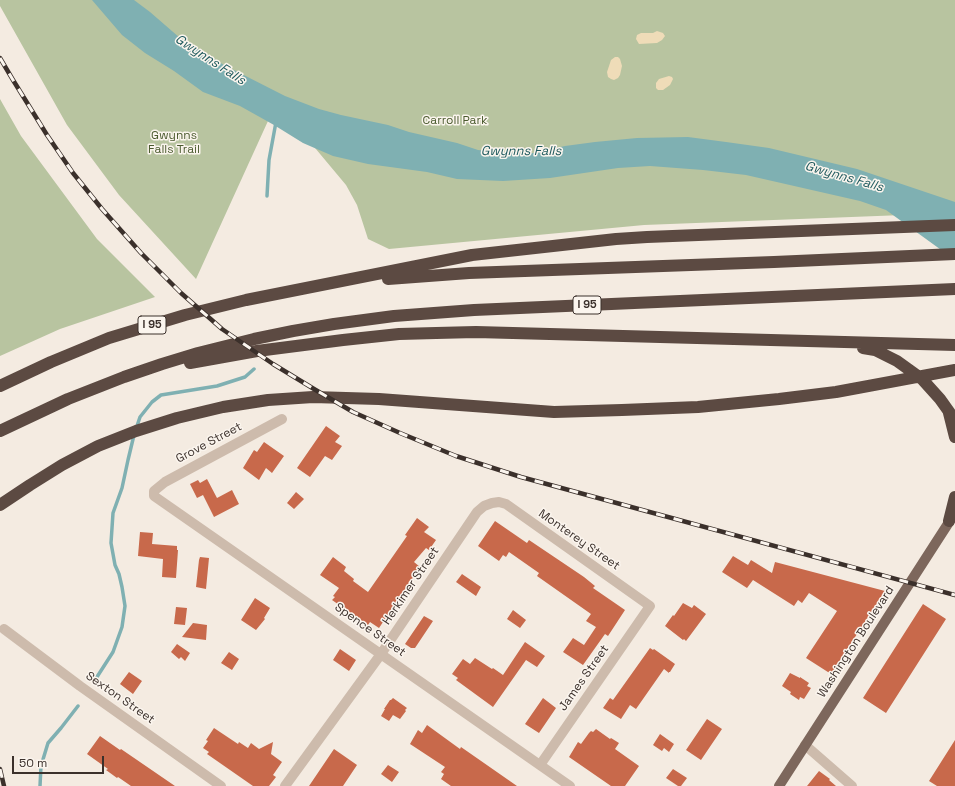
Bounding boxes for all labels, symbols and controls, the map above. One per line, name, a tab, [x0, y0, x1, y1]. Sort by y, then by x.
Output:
water label: Gwynns Falls	[172, 31, 248, 89]
park label: Carroll Park	[423, 114, 487, 128]
park label: Gwynns Falls Trail	[148, 129, 200, 157]
water label: Gwynns Falls	[481, 143, 561, 159]
water label: Gwynns Falls	[803, 158, 885, 196]
road number: I 95	[573, 296, 601, 314]
road number: I 95	[138, 316, 166, 334]
street label: Grove Street	[174, 420, 244, 466]
street label: Monterey Street	[536, 507, 622, 573]
street label: Herkimer Street	[380, 544, 442, 628]
street label: Washington Boulevard	[815, 584, 897, 700]
street label: Spence Street	[332, 600, 408, 660]
street label: James Street	[556, 642, 612, 714]
street label: Sexton Street	[83, 669, 157, 727]
scale bar	[14, 748, 106, 774]
text: 50 m	[19, 755, 47, 771]

